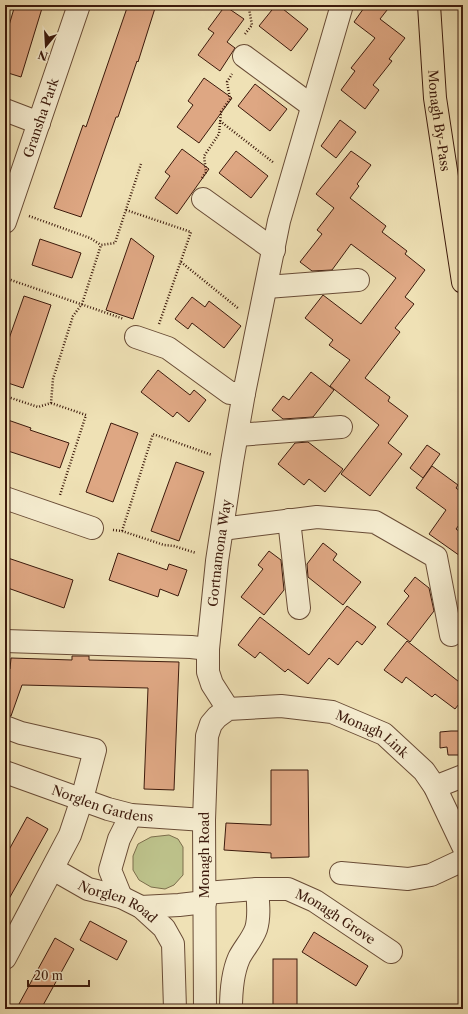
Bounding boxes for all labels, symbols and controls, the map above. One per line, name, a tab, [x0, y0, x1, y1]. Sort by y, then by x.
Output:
north arrow	[26, 26, 66, 66]
text: N	[36, 47, 50, 64]
street label: Monagh By-Pass	[425, 69, 454, 173]
street label: Gransha Park	[20, 75, 62, 160]
street label: Gortnamona Way	[204, 497, 234, 608]
street label: Monagh Link	[333, 707, 412, 761]
street label: Norglen Gardens	[50, 782, 154, 825]
street label: Monagh Road	[196, 812, 212, 898]
street label: Norglen Road	[75, 877, 161, 926]
street label: Monagh Grove	[293, 885, 379, 947]
scale bar	[28, 962, 89, 988]
text: 20 m	[34, 968, 63, 983]

